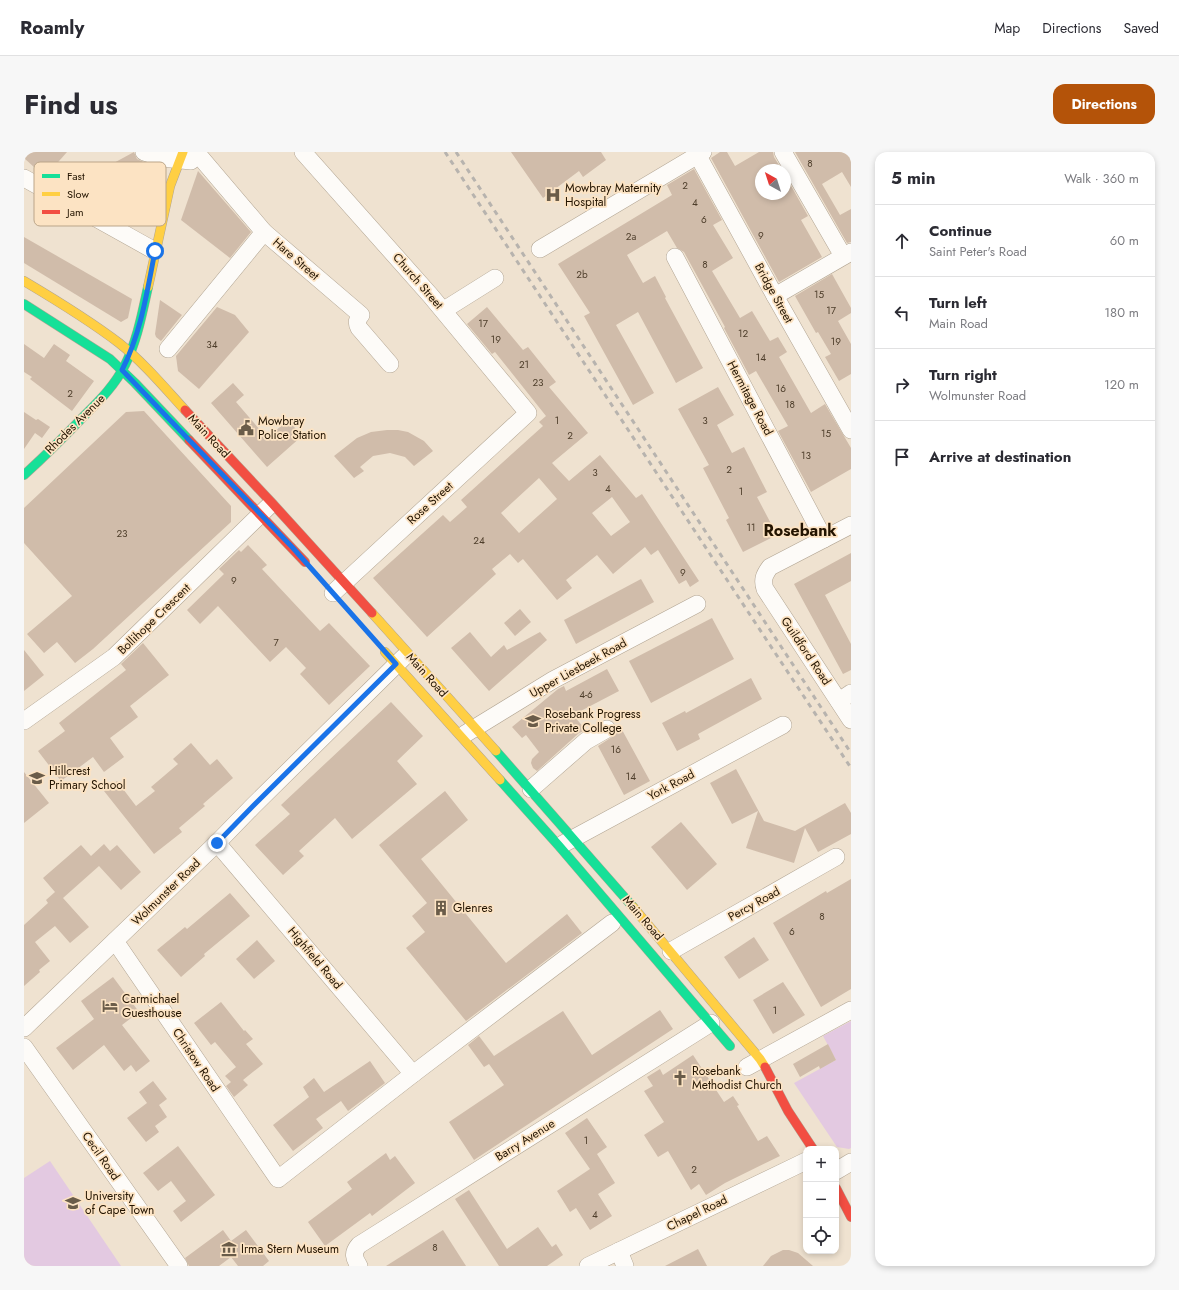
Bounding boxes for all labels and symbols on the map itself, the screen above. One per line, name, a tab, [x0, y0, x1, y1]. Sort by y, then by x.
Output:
house number: 8	[807, 156, 813, 171]
legend	[34, 162, 166, 226]
north arrow	[755, 164, 791, 200]
text: Fast	[67, 168, 85, 184]
house number: 2	[682, 178, 688, 193]
place label: Mowbray Maternity Hospital	[565, 179, 662, 211]
text: Slow	[67, 186, 89, 202]
hospital icon: Mowbray Maternity Hospital	[544, 186, 562, 204]
house number: 4	[692, 195, 698, 210]
text: Jam	[65, 204, 84, 220]
house number: 6	[701, 212, 707, 227]
house number: 9	[758, 228, 764, 243]
house number: 2a	[626, 229, 636, 244]
street label: Hare Street	[269, 234, 323, 284]
route start	[146, 242, 164, 260]
street label: Church Street	[389, 249, 448, 313]
house number: 8	[702, 257, 708, 272]
street label: Bridge Street	[750, 260, 798, 326]
house number: 2b	[576, 267, 588, 282]
house number: 15	[814, 287, 824, 302]
house number: 17	[826, 303, 837, 318]
house number: 17	[478, 316, 489, 331]
house number: 12	[738, 326, 748, 341]
house number: 19	[491, 332, 501, 347]
house number: 19	[831, 334, 841, 349]
house number: 34	[206, 337, 218, 352]
house number: 14	[756, 350, 766, 365]
house number: 21	[519, 357, 529, 372]
street label: Hermitage Road	[723, 357, 777, 439]
house number: 23	[532, 375, 544, 390]
house number: 16	[776, 381, 786, 396]
house number: 2	[67, 386, 73, 401]
street label: Rhodes Avenue	[41, 390, 109, 458]
house number: 18	[785, 397, 795, 412]
street label: Main Road	[184, 410, 234, 462]
place label: Mowbray Police Station	[258, 412, 326, 444]
house number: 1	[555, 413, 559, 428]
house number: 3	[702, 413, 708, 428]
public building icon: Mowbray Police Station	[237, 419, 255, 437]
house number: 15	[821, 426, 831, 441]
house number: 2	[567, 428, 573, 443]
house number: 13	[801, 448, 812, 463]
house number: 2	[726, 462, 732, 477]
house number: 3	[592, 465, 598, 480]
street label: Rose Street	[403, 477, 457, 529]
house number: 4	[605, 481, 611, 496]
house number: 1	[739, 484, 743, 499]
district label: Rosebank	[763, 519, 837, 542]
house number: 11	[747, 520, 756, 535]
house number: 23	[116, 526, 128, 541]
house number: 24	[473, 533, 485, 548]
house number: 9	[680, 565, 686, 580]
house number: 9	[231, 573, 237, 588]
street label: Bollihope Crescent	[113, 579, 195, 659]
street label: Guildford Road	[777, 613, 835, 689]
street label: Upper Liesbeek Road	[526, 634, 630, 702]
house number: 7	[273, 635, 279, 650]
street label: Main Road	[402, 649, 452, 701]
house number: 4-6	[579, 687, 593, 702]
place label: Rosebank Progress Private College	[545, 705, 641, 737]
school or university icon: Rosebank Progress Private College	[524, 712, 542, 730]
house number: 16	[611, 742, 621, 757]
place label: Hillcrest Primary School	[49, 762, 126, 794]
street label: York Road	[644, 765, 698, 805]
school or university icon: Hillcrest Primary School	[28, 769, 46, 787]
house number: 14	[626, 769, 636, 784]
route end	[208, 834, 226, 852]
street label: Wolmunster Road	[127, 854, 205, 930]
street label: Percy Road	[725, 882, 783, 926]
street label: Main Road	[618, 892, 668, 944]
building icon: Glenres	[432, 899, 450, 917]
place label: Glenres	[453, 899, 493, 917]
house number: 8	[819, 909, 825, 924]
street label: Highfield Road	[283, 923, 347, 993]
house number: 6	[789, 924, 795, 939]
place label: Carmichael Guesthouse	[122, 990, 182, 1022]
hotel icon: Carmichael Guesthouse	[101, 997, 119, 1015]
house number: 1	[773, 1003, 777, 1018]
street label: Christow Road	[168, 1025, 224, 1095]
place label: Rosebank Methodist Church	[692, 1062, 782, 1094]
church icon: Rosebank Methodist Church	[671, 1069, 689, 1087]
street label: Barry Avenue	[492, 1115, 558, 1165]
street label: Cecil Road	[78, 1128, 124, 1184]
house number: 1	[584, 1133, 588, 1148]
house number: 2	[691, 1162, 697, 1177]
place label: University of Cape Town	[85, 1187, 154, 1219]
street label: Chapel Road	[664, 1191, 730, 1235]
school or university icon: University of Cape Town	[64, 1194, 82, 1212]
house number: 4	[592, 1207, 598, 1222]
museum icon: Irma Stern Museum	[220, 1240, 238, 1258]
place label: Irma Stern Museum	[241, 1240, 339, 1258]
house number: 8	[432, 1240, 438, 1255]

